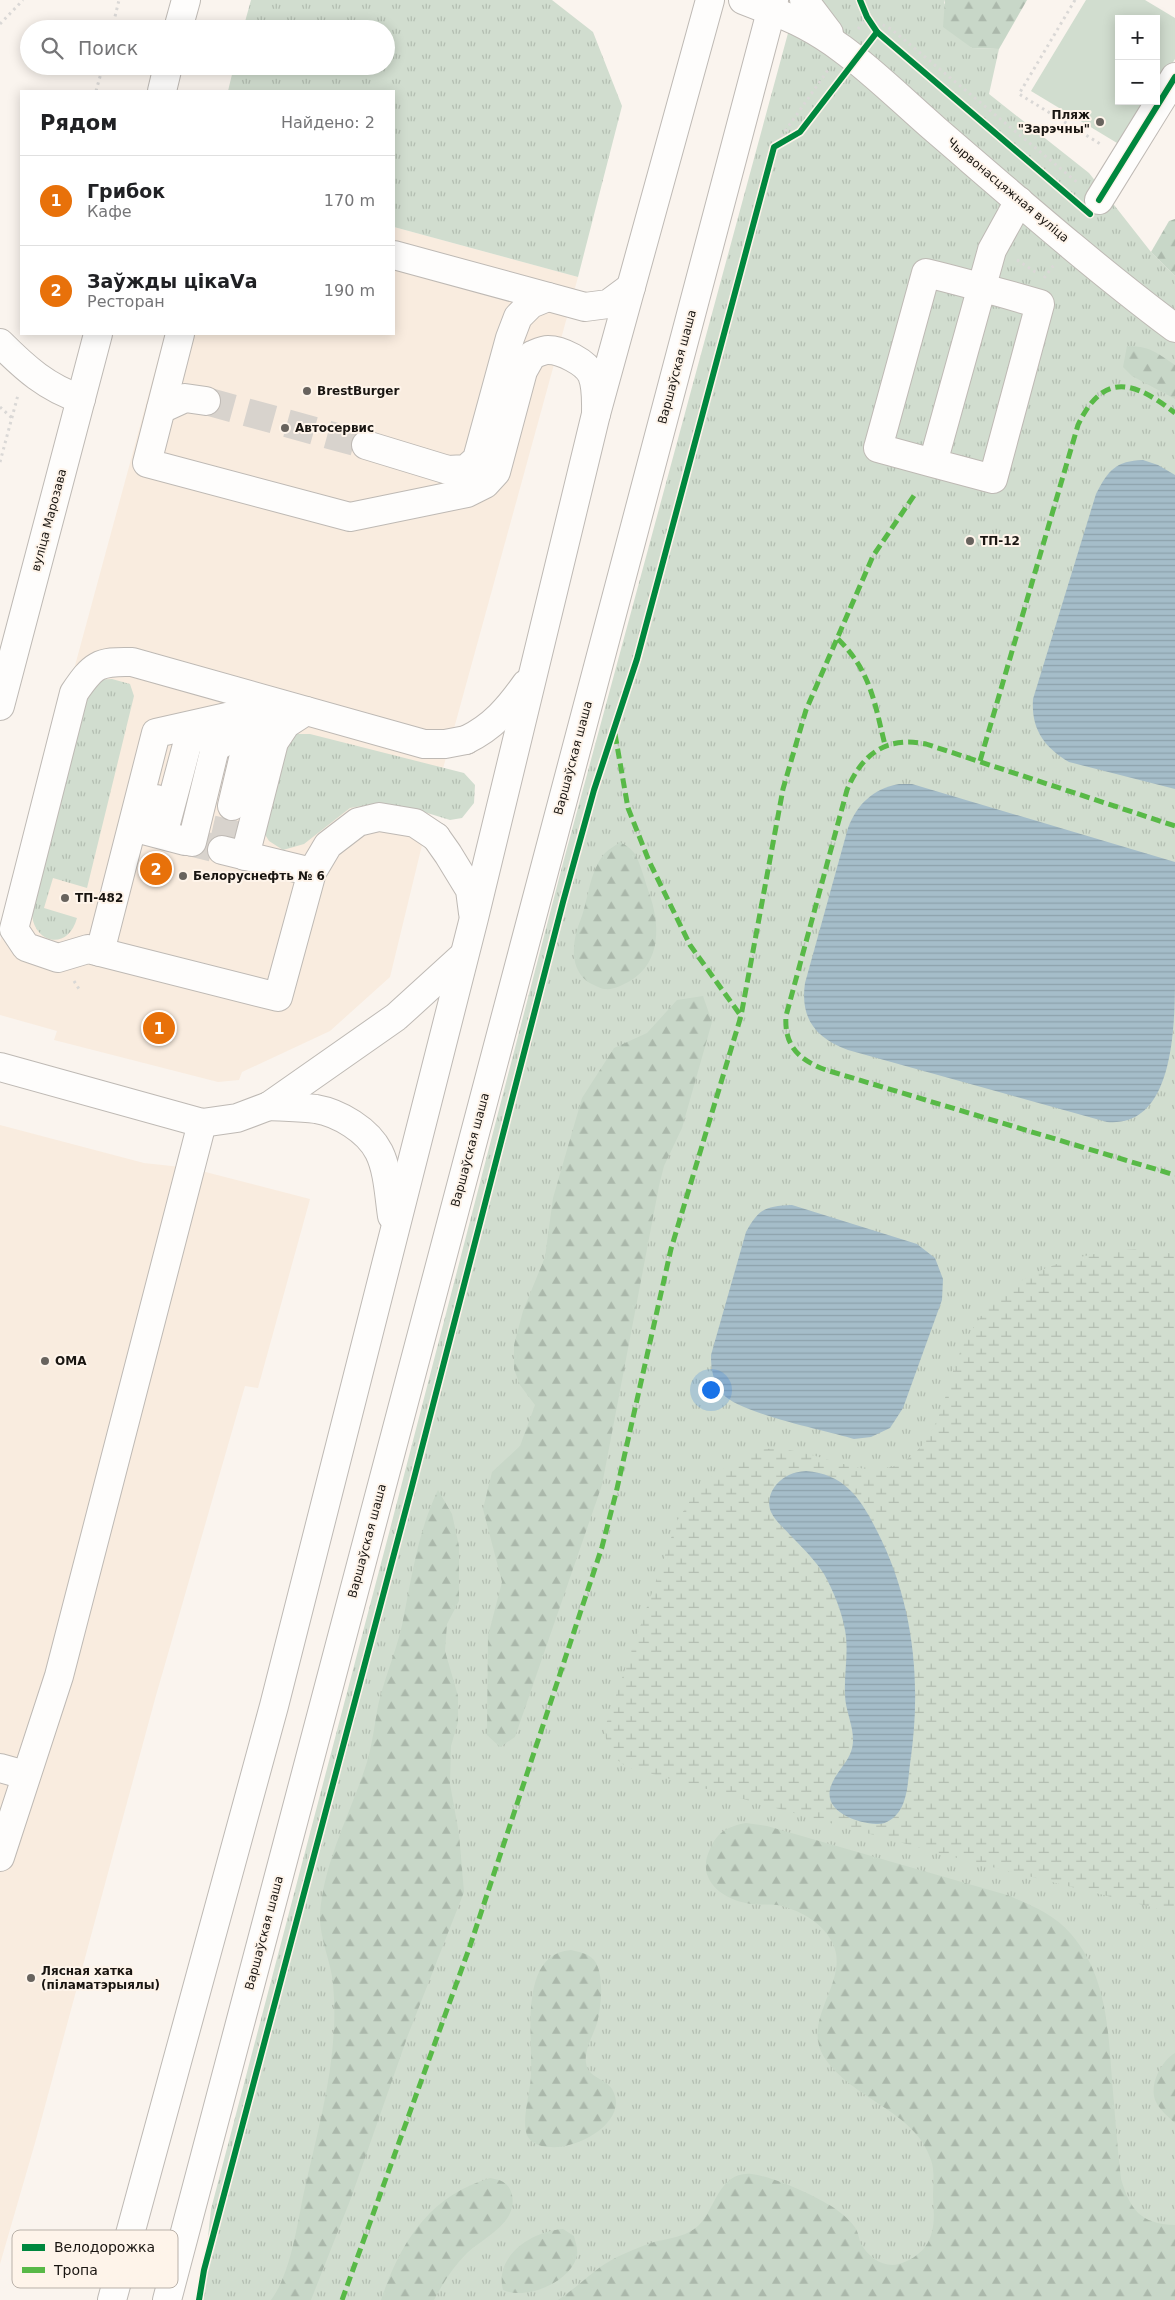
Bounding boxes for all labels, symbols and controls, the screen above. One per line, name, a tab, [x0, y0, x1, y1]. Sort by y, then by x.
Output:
map controls	[1115, 15, 1160, 105]
button: +	[1115, 15, 1160, 60]
search box	[20, 20, 395, 75]
icon: search	[38, 34, 66, 62]
text: Поиск	[78, 37, 138, 59]
button: −	[1115, 60, 1160, 105]
place label: Пляж "Зарэчны"	[1018, 108, 1090, 136]
text: Рядом	[40, 111, 117, 135]
text: Найдено: 2	[281, 113, 375, 132]
marker: Пляж "Зарэчны"	[1094, 116, 1106, 128]
street label: Чырвонасцяжная вуліца	[944, 135, 1072, 245]
text: Грибок	[87, 180, 165, 202]
text: 1	[50, 191, 62, 210]
text: 170 m	[324, 191, 375, 210]
text: Кафе	[87, 202, 132, 221]
text: Заўжды цікаVа	[87, 270, 258, 292]
text: 2	[50, 281, 62, 300]
text: 190 m	[324, 281, 375, 300]
text: Ресторан	[87, 292, 165, 311]
street label: Варшаўская шаша	[655, 308, 699, 426]
place label: BrestBurger	[317, 384, 399, 398]
marker: BrestBurger	[301, 385, 313, 397]
place label: Автосервис	[295, 421, 374, 435]
marker: Автосервис	[279, 422, 291, 434]
street label: вуліца Марозава	[29, 467, 69, 573]
place label: ТП-12	[980, 534, 1020, 548]
marker: ТП-12	[964, 535, 976, 547]
street label: Варшаўская шаша	[551, 699, 595, 817]
pin: 2	[140, 850, 172, 888]
place label: Белоруснефть № 6	[193, 869, 325, 883]
marker: Белоруснефть № 6	[177, 870, 189, 882]
place label: ТП-482	[75, 891, 123, 905]
marker: ТП-482	[59, 892, 71, 904]
pin: 1	[143, 1009, 175, 1047]
street label: Варшаўская шаша	[448, 1091, 492, 1209]
place label: ОМА	[55, 1354, 87, 1368]
marker: ОМА	[39, 1355, 51, 1367]
your location	[698, 1377, 724, 1403]
street label: Варшаўская шаша	[345, 1482, 389, 1600]
street label: Варшаўская шаша	[242, 1874, 286, 1992]
place label: Лясная хатка (піламатэрыялы)	[41, 1964, 160, 1992]
marker: Лясная хатка (піламатэрыялы)	[25, 1972, 37, 1984]
legend	[12, 2230, 178, 2288]
text: Велодорожка	[54, 2239, 155, 2255]
text: Тропа	[53, 2262, 98, 2278]

